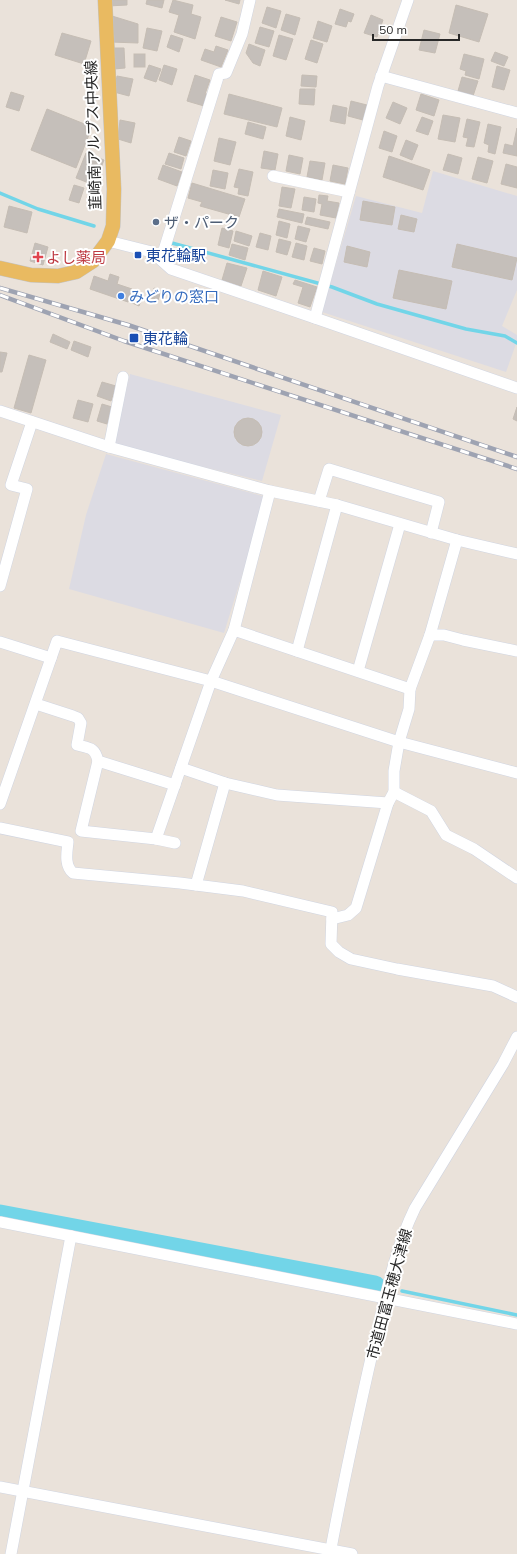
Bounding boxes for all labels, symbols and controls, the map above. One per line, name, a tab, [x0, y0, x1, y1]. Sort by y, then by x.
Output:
scale bar	[373, 16, 459, 42]
text: 50 m	[379, 22, 407, 37]
street label: 韮崎南アルプス中央線	[81, 60, 105, 210]
place label: ザ・パーク	[164, 213, 239, 232]
marker: ザ・パーク	[151, 217, 161, 227]
place label: 東花輪駅	[146, 246, 206, 265]
place label: よし薬局	[46, 248, 106, 267]
marker: 東花輪駅	[133, 250, 143, 260]
marker: よし薬局	[33, 252, 43, 262]
place label: みどりの窓口	[129, 287, 219, 306]
marker: みどりの窓口	[116, 291, 126, 301]
place label: 東花輪	[143, 329, 188, 348]
marker: 東花輪	[128, 332, 140, 344]
street label: 市道田富玉穂大津線	[362, 1226, 416, 1362]

